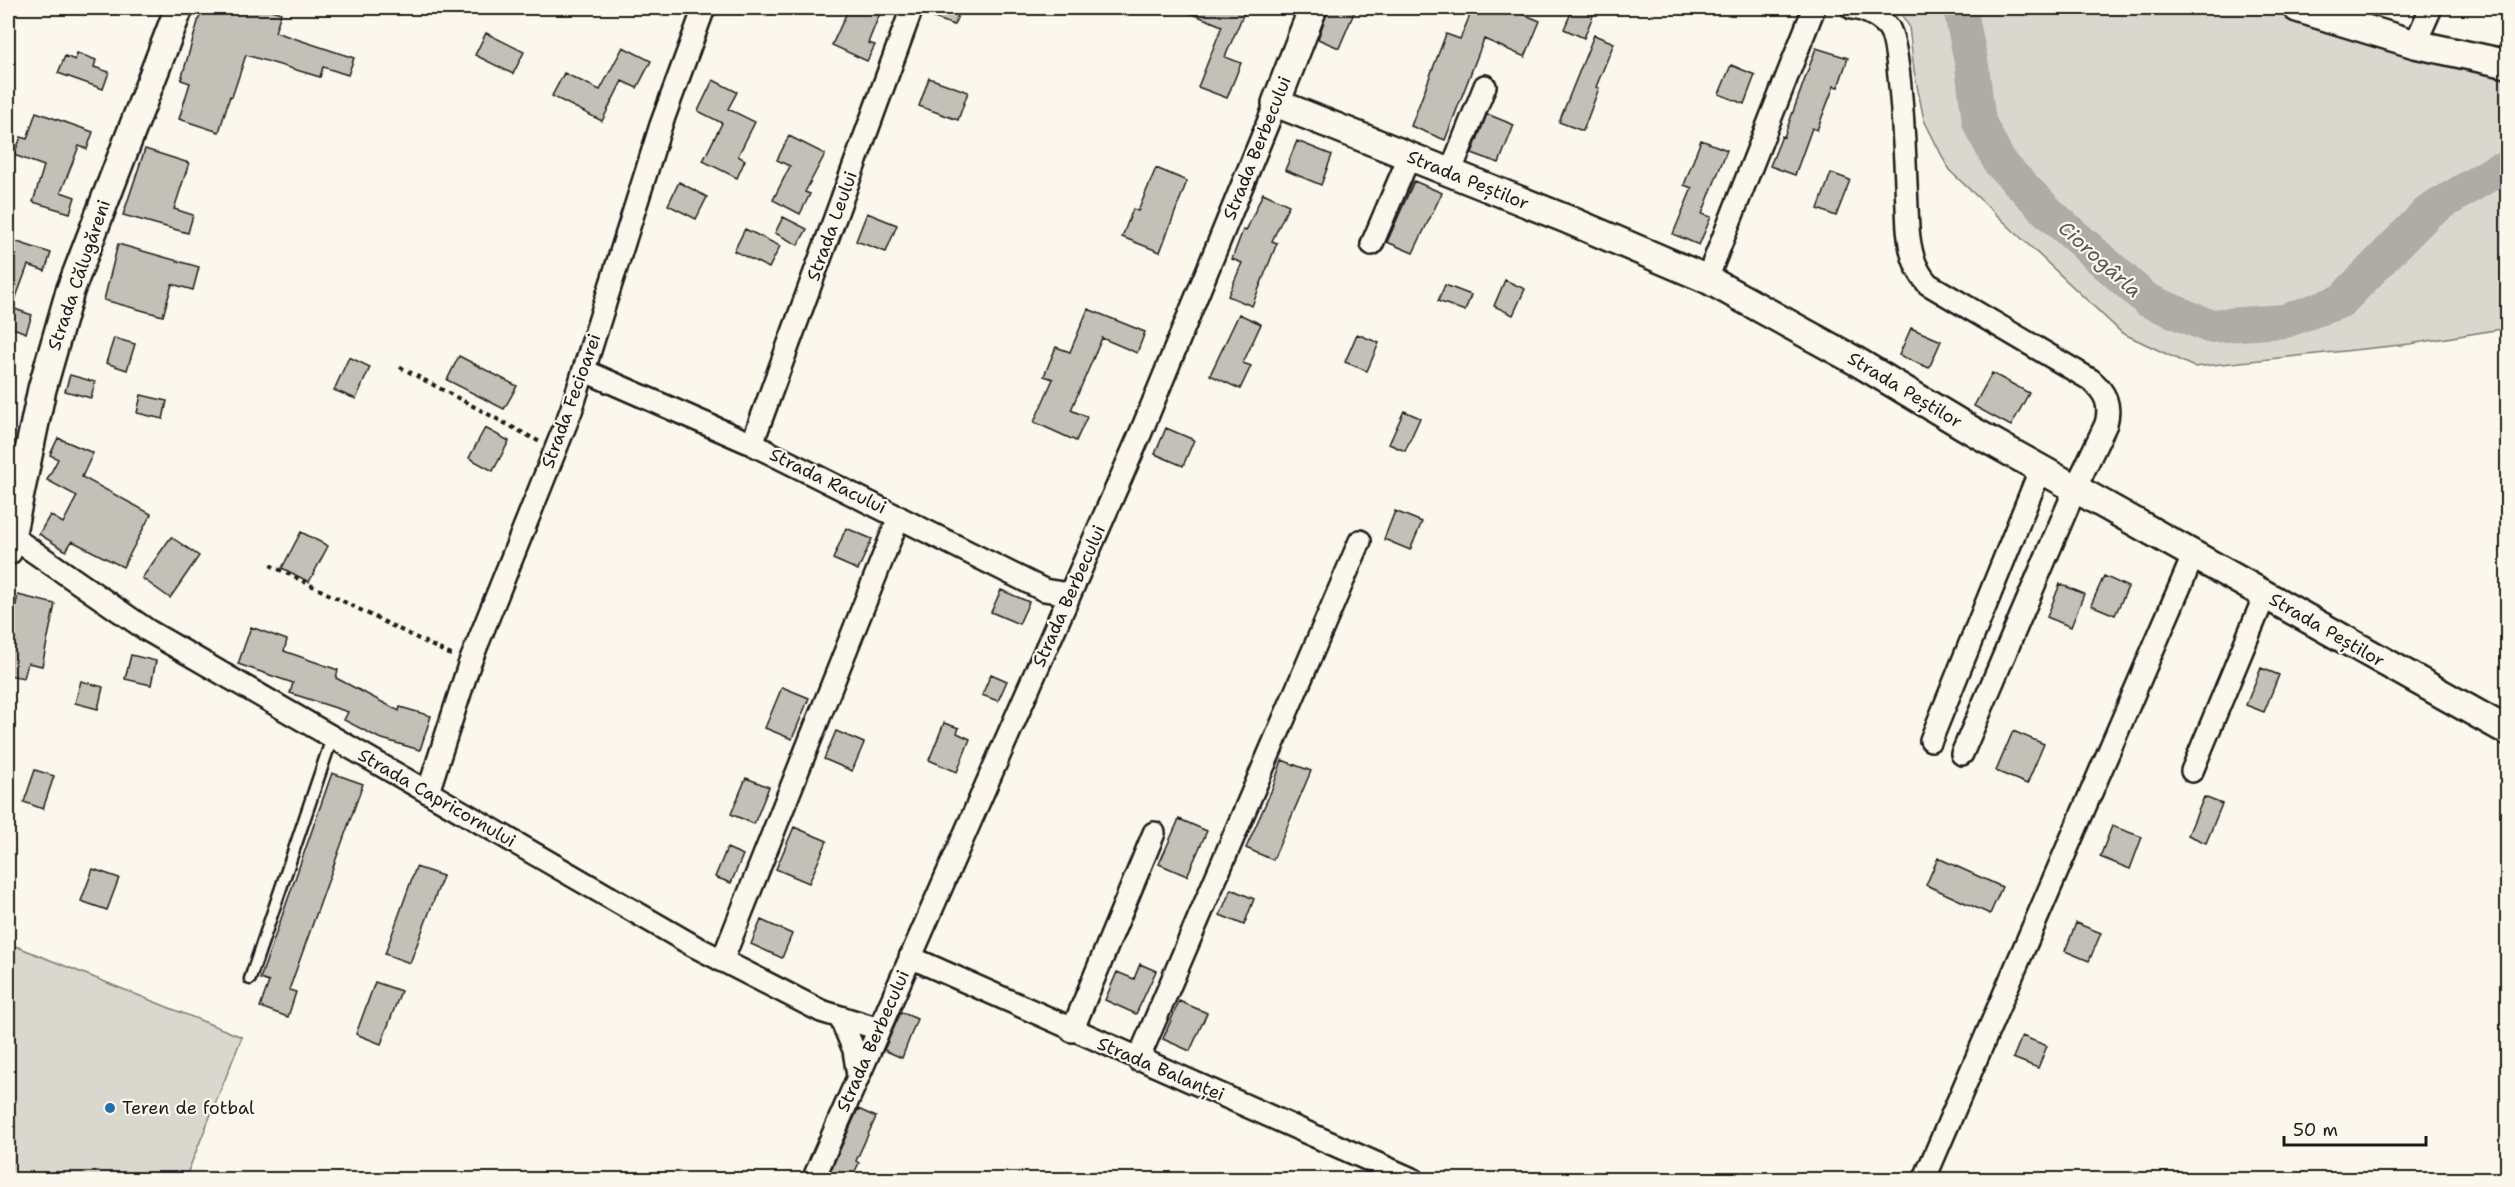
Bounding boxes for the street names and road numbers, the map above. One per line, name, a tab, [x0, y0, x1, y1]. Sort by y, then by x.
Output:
street label: Strada Berbecului	[1217, 73, 1297, 223]
street label: Strada Peștilor	[1403, 145, 1533, 215]
street label: Strada Leului	[801, 168, 863, 284]
street label: Strada Călugăreni	[42, 197, 116, 353]
street label: Strada Fecioarei	[536, 330, 606, 472]
street label: Strada Peștilor	[1843, 346, 1967, 434]
street label: Strada Racului	[766, 442, 890, 520]
street label: Strada Berbecului	[1027, 521, 1111, 671]
street label: Strada Peștilor	[2265, 587, 2389, 673]
street label: Strada Capricornului	[354, 743, 520, 853]
street label: Strada Berbecului	[831, 966, 915, 1116]
street label: Strada Balanței	[1094, 1031, 1228, 1107]

